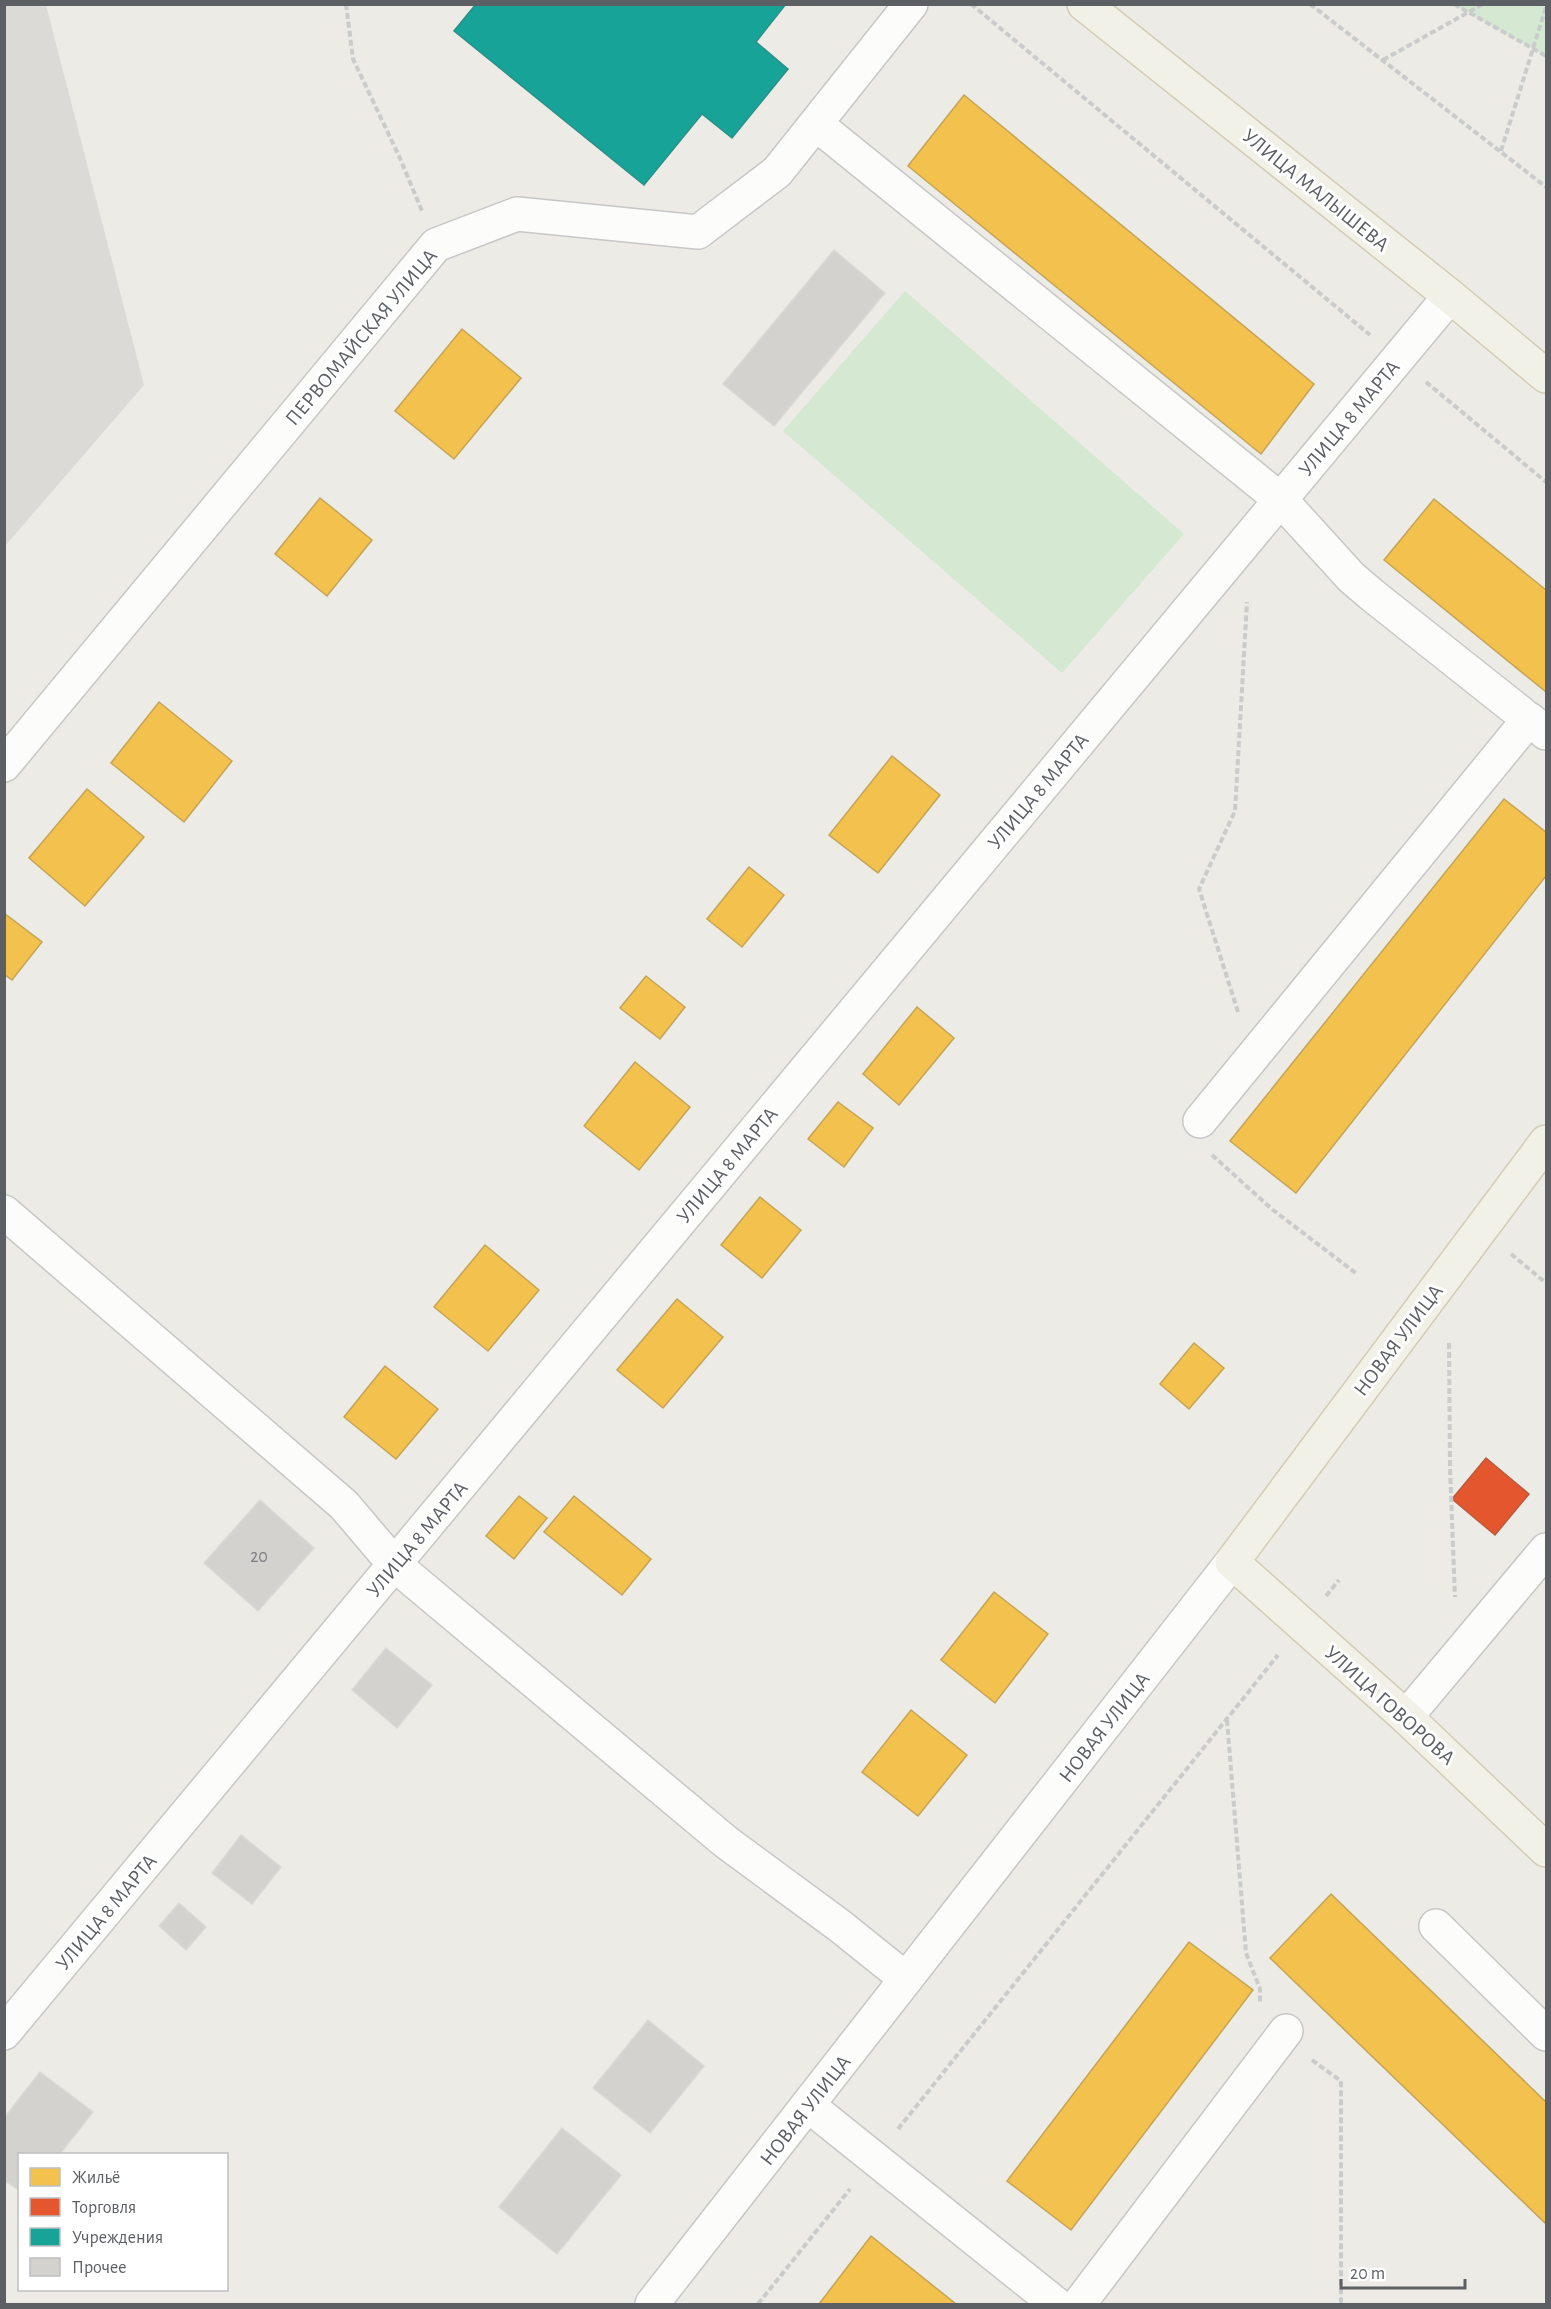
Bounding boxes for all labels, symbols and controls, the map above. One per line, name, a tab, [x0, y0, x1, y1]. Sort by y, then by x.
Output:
street label: УЛИЦА МАЛЫШЕВА	[1239, 125, 1393, 256]
street label: ПЕРВОМАЙСКАЯ УЛИЦА	[281, 244, 441, 430]
street label: УЛИЦА 8 МАРТА	[1295, 356, 1404, 480]
street label: УЛИЦА 8 МАРТА	[984, 729, 1093, 853]
street label: УЛИЦА 8 МАРТА	[673, 1103, 782, 1227]
street label: НОВАЯ УЛИЦА	[1350, 1281, 1447, 1400]
street label: УЛИЦА 8 МАРТА	[363, 1477, 472, 1601]
house number: 20	[250, 1548, 268, 1566]
street label: УЛИЦА ГОВОРОВА	[1321, 1642, 1459, 1769]
street label: НОВАЯ УЛИЦА	[1055, 1668, 1154, 1786]
street label: УЛИЦА 8 МАРТА	[52, 1850, 161, 1974]
street label: НОВАЯ УЛИЦА	[756, 2051, 855, 2169]
legend	[18, 2153, 228, 2291]
text: Жильё	[72, 2169, 120, 2187]
text: Торговля	[72, 2199, 136, 2217]
text: Учреждения	[72, 2229, 163, 2247]
scale bar	[1341, 2252, 1466, 2290]
text: Прочее	[72, 2259, 127, 2277]
text: 20 m	[1350, 2265, 1385, 2283]

